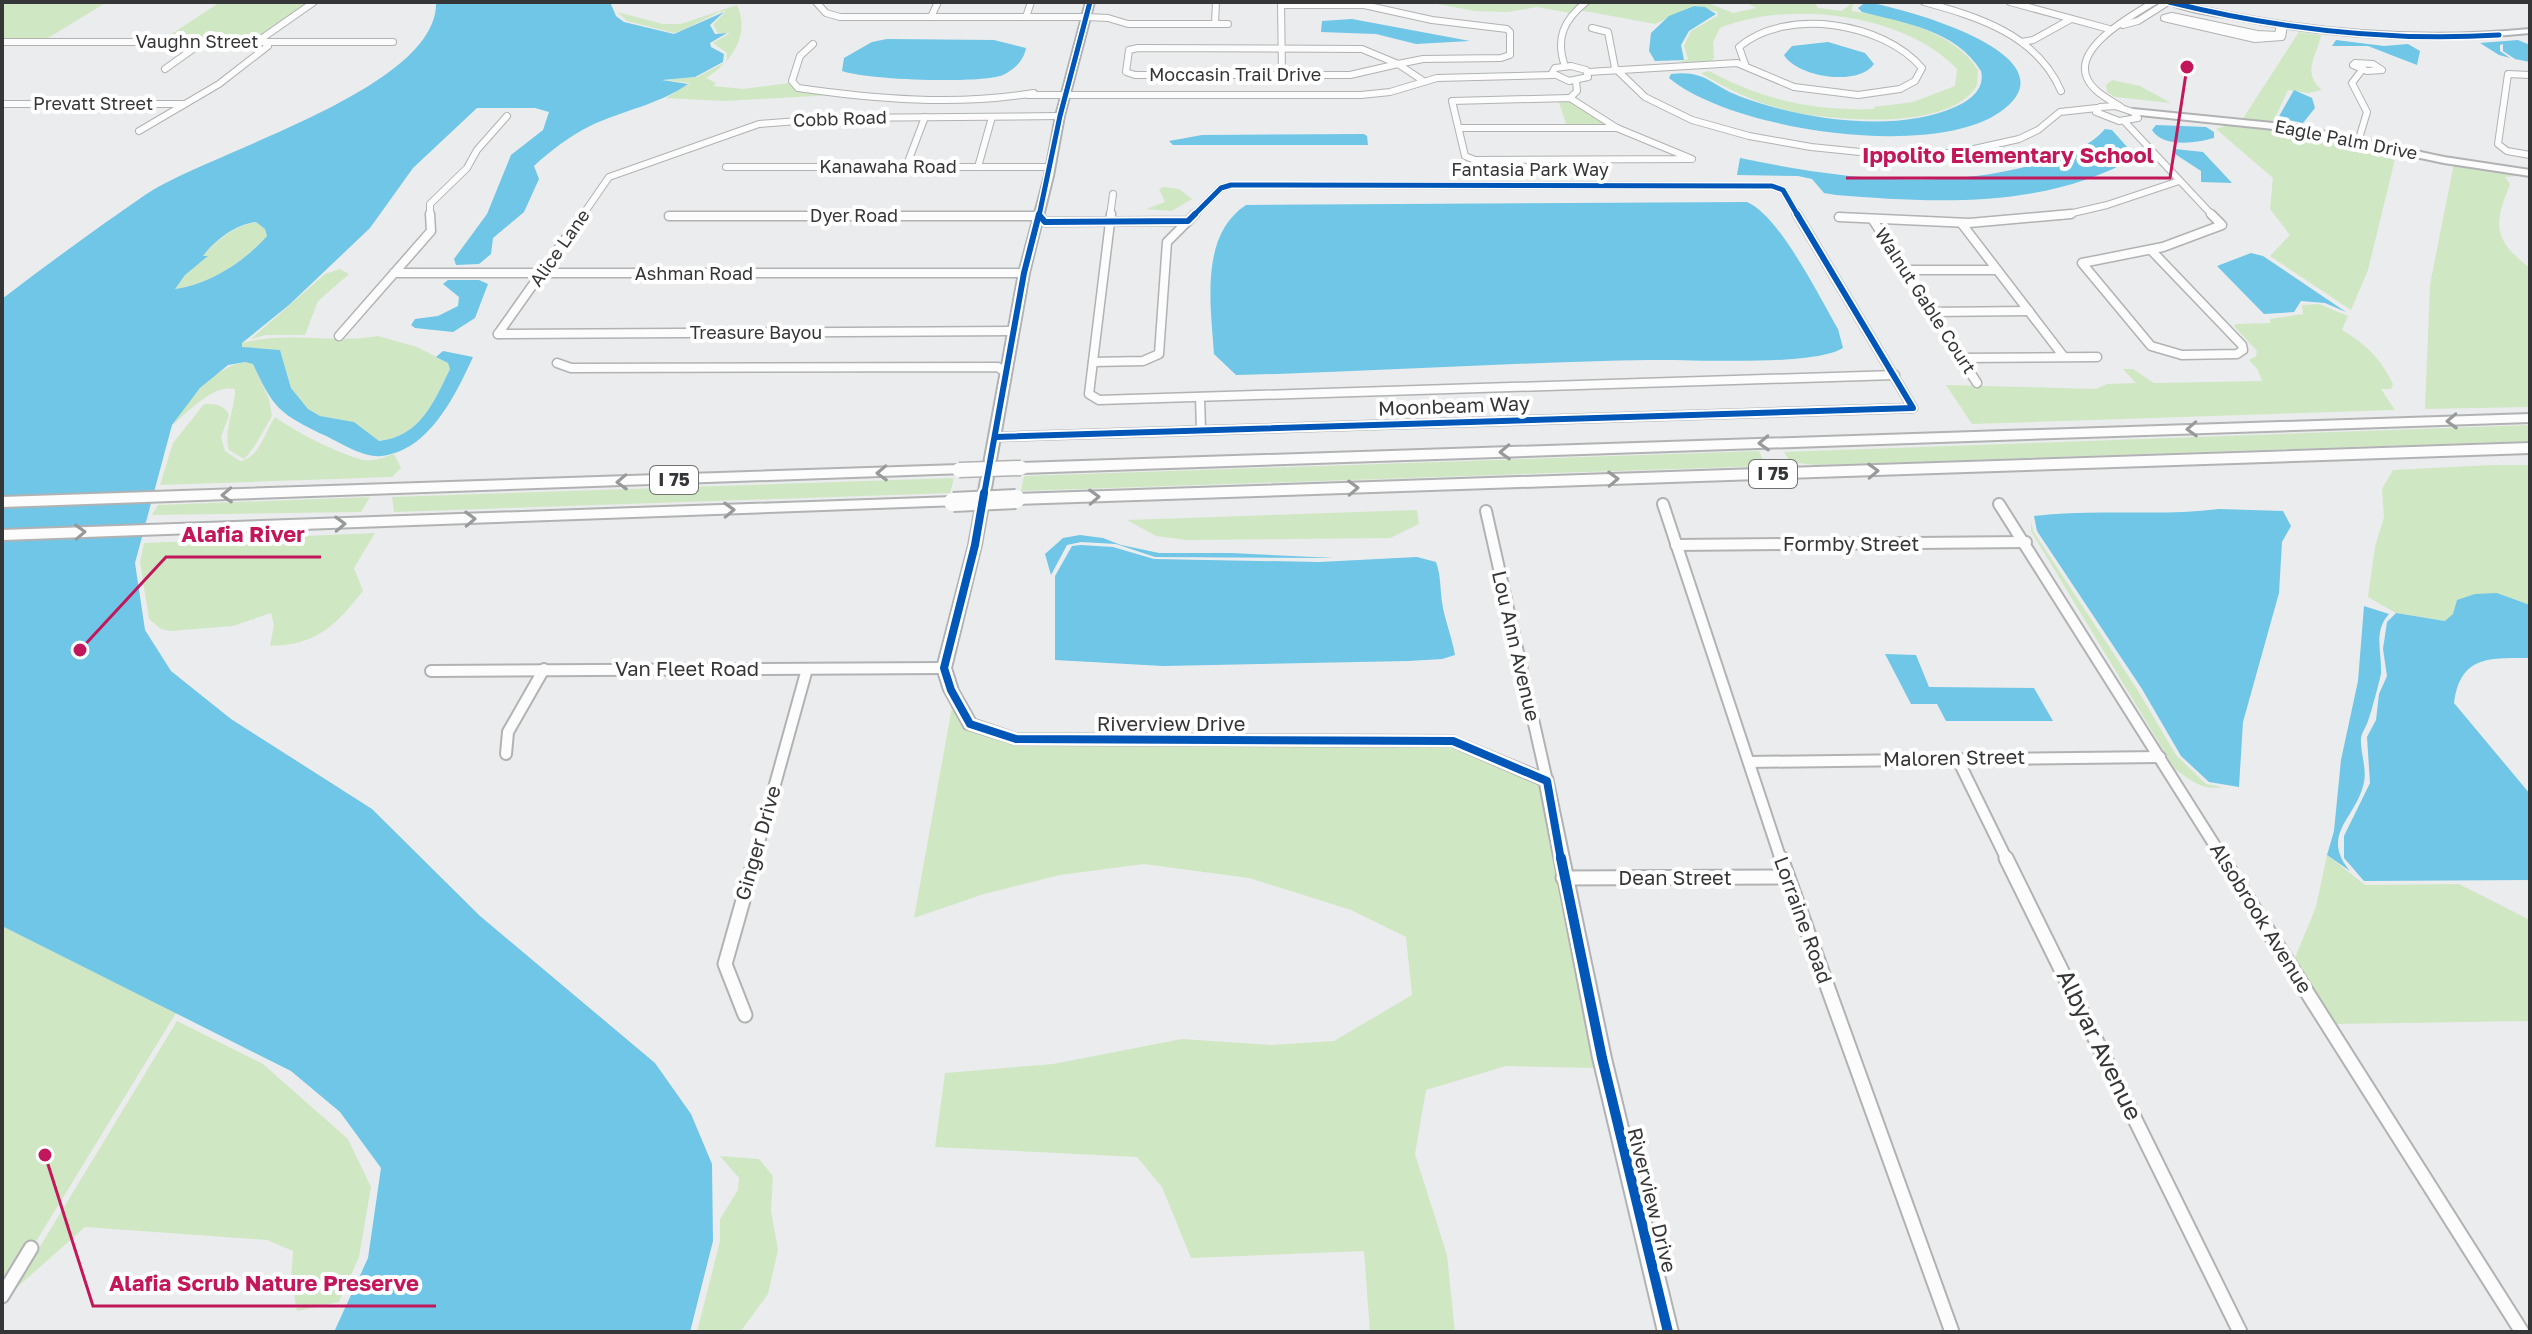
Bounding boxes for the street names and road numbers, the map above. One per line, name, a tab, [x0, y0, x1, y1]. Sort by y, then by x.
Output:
street label: Vaughn Street	[135, 30, 259, 52]
street label: Moccasin Trail Drive	[1149, 63, 1321, 85]
street label: Prevatt Street	[33, 92, 153, 114]
street label: Cobb Road	[793, 105, 887, 131]
street label: Eagle Palm Drive	[2273, 114, 2420, 164]
street label: Kanawaha Road	[819, 155, 957, 177]
street label: Fantasia Park Way	[1451, 158, 1609, 180]
street label: Dyer Road	[810, 204, 898, 226]
street label: Alice Lane	[525, 205, 594, 290]
street label: Walnut Gable Court	[1871, 224, 1981, 377]
street label: Ashman Road	[635, 262, 753, 284]
street label: Treasure Bayou	[690, 321, 822, 343]
street label: Moonbeam Way	[1378, 390, 1530, 420]
road number: I 75	[1749, 460, 1797, 488]
road number: I 75	[650, 466, 698, 494]
street label: Formby Street	[1783, 531, 1919, 555]
street label: Lou Ann Avenue	[1488, 568, 1546, 723]
street label: Van Fleet Road	[615, 656, 759, 680]
street label: Riverview Drive	[1097, 711, 1245, 735]
street label: Maloren Street	[1883, 744, 2025, 770]
street label: Ginger Drive	[729, 783, 785, 903]
street label: Alsobrook Avenue	[2206, 838, 2318, 997]
street label: Lorraine Road	[1770, 853, 1838, 986]
street label: Dean Street	[1618, 865, 1732, 889]
street label: Albyar Avenue	[2051, 964, 2149, 1124]
street label: Riverview Drive	[1623, 1125, 1683, 1275]

